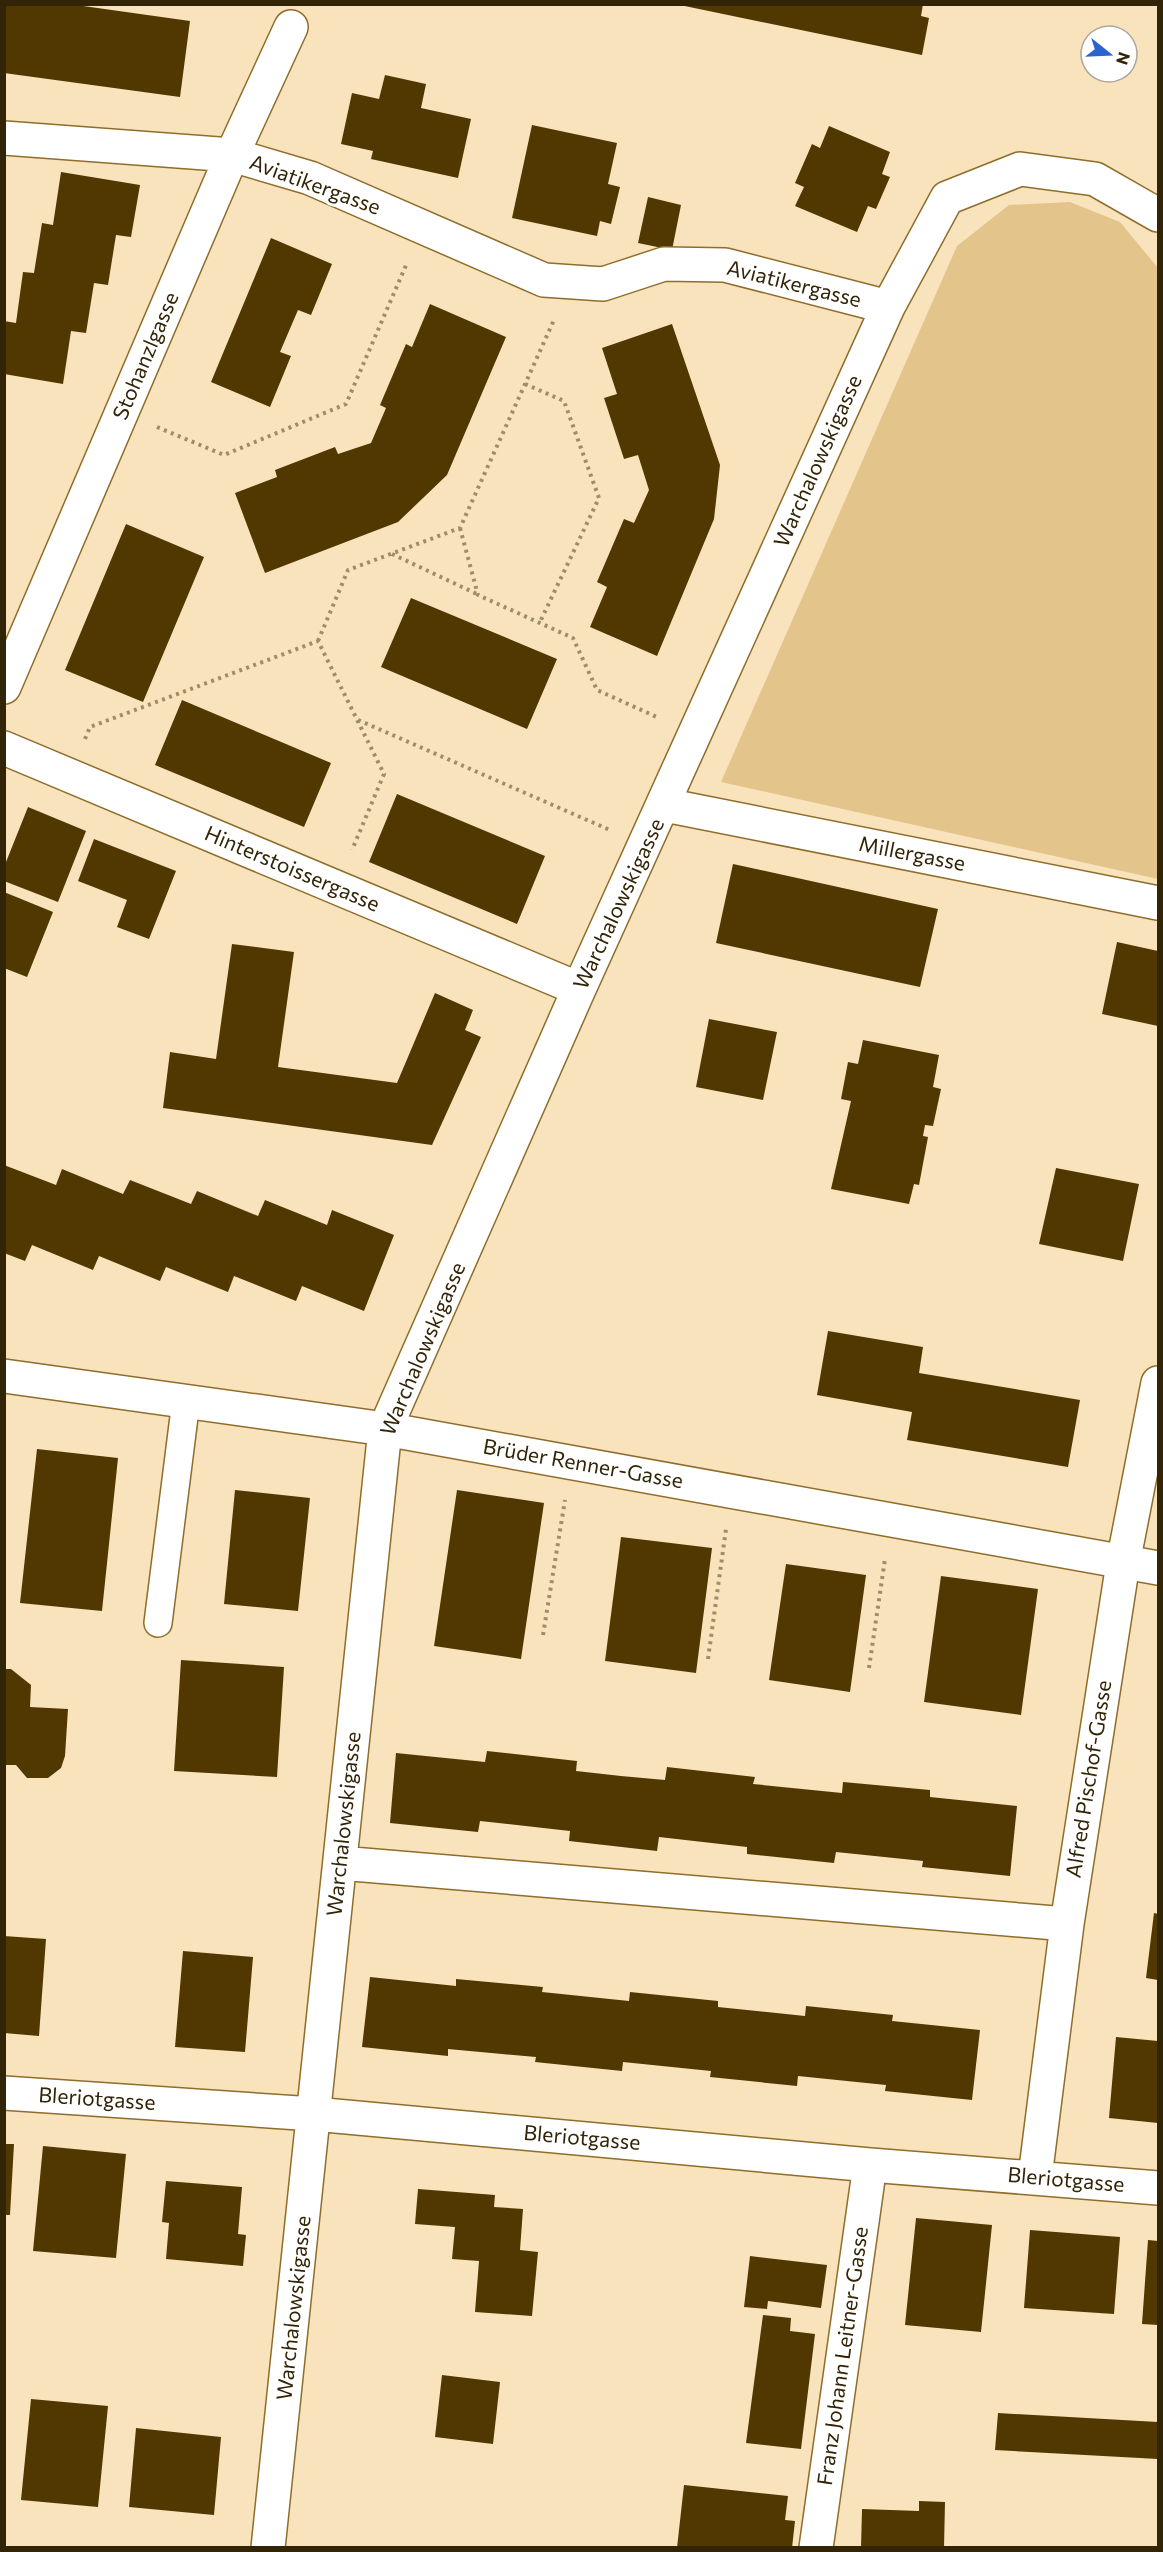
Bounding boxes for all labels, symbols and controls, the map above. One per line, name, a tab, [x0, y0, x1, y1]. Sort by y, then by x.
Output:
north arrow	[1079, 24, 1139, 84]
text: N	[1113, 50, 1135, 67]
street label: Aviatikergasse	[247, 148, 384, 219]
street label: Aviatikergasse	[725, 254, 864, 311]
street label: Stohanzlgasse	[106, 288, 183, 423]
street label: Warchalowskigasse	[767, 370, 866, 550]
street label: Warchalowskigasse	[567, 814, 668, 993]
street label: Hinterstoissergasse	[201, 819, 384, 916]
street label: Millergasse	[857, 830, 968, 875]
street label: Warchalowskigasse	[374, 1258, 469, 1439]
street label: Brüder Renner-Gasse	[481, 1433, 685, 1492]
street label: Alfred Pischof-Gasse	[1060, 1678, 1115, 1879]
street label: Warchalowskigasse	[320, 1730, 365, 1917]
street label: Bleriotgasse	[38, 2081, 156, 2114]
street label: Bleriotgasse	[523, 2119, 642, 2154]
street label: Bleriotgasse	[1007, 2161, 1126, 2196]
street label: Warchalowskigasse	[270, 2214, 315, 2401]
street label: Franz Johann Leitner-Gasse	[811, 2225, 872, 2487]

